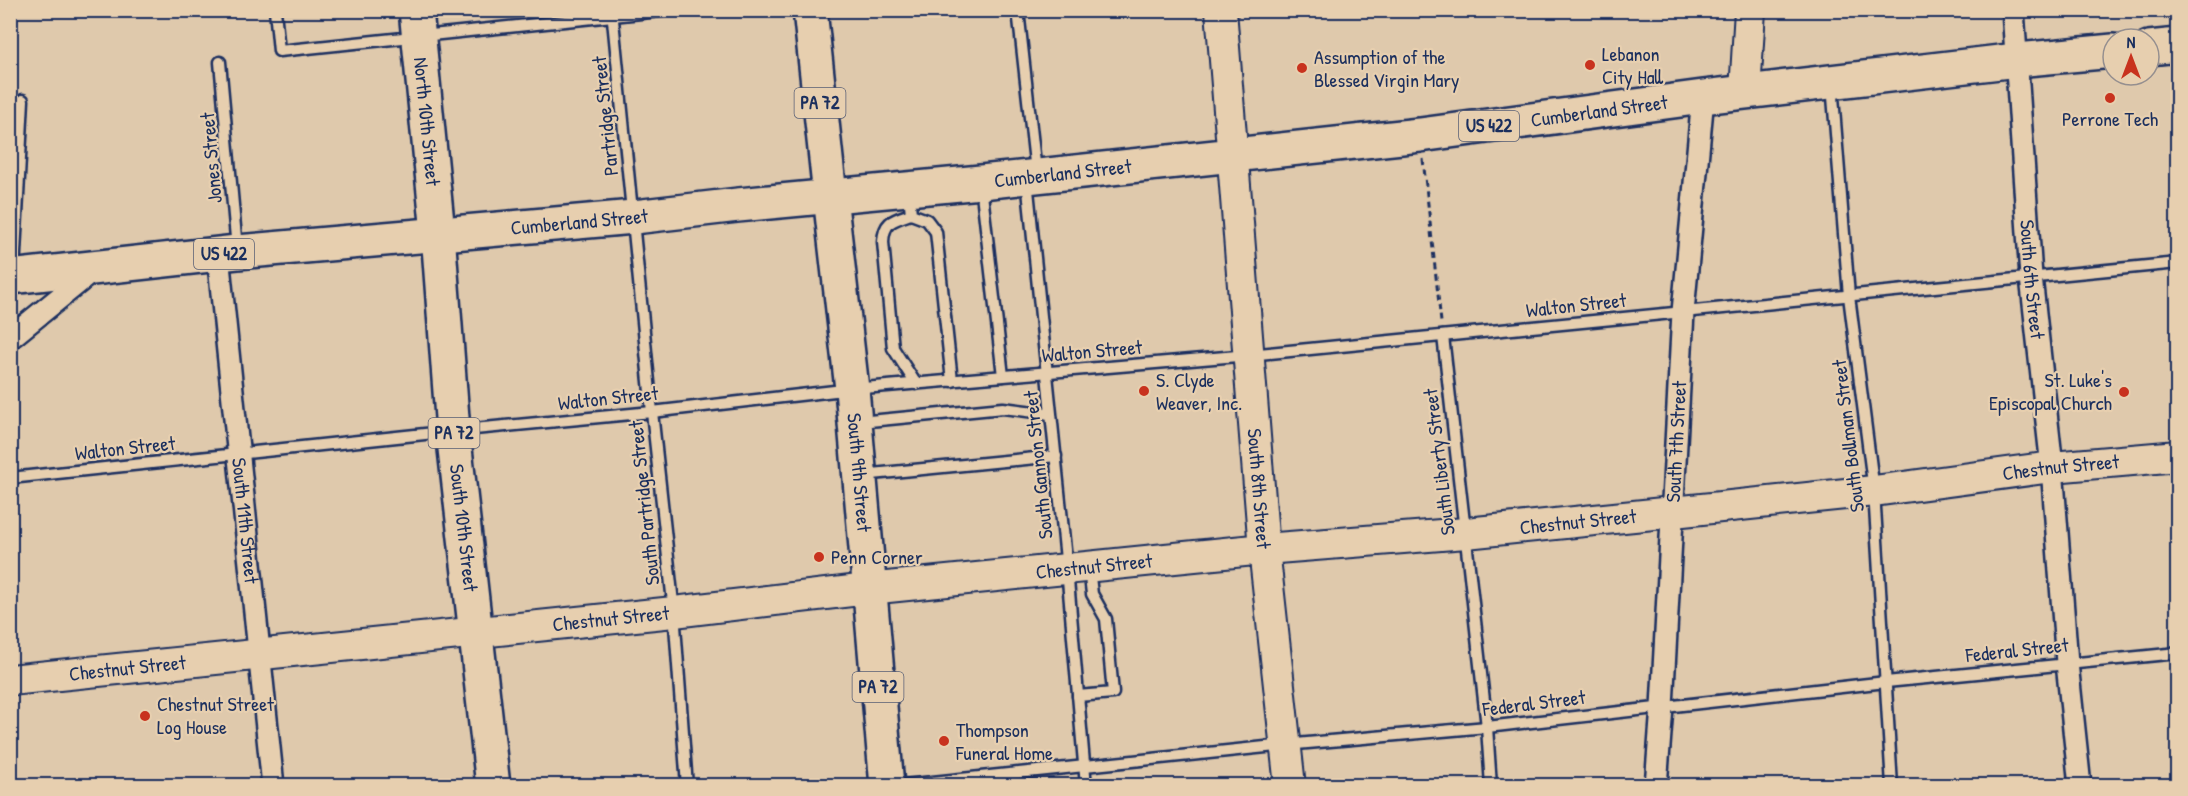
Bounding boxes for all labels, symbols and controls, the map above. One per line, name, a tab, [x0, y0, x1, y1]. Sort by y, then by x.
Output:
north arrow	[2101, 27, 2161, 87]
text: N	[2127, 31, 2136, 53]
place label: Lebanon City Hall	[1602, 40, 1664, 90]
place label: Assumption of the Blessed Virgin Mary	[1314, 43, 1460, 93]
street label: Partridge Street	[585, 54, 624, 177]
street label: North 10th Street	[408, 56, 447, 188]
marker: Lebanon City Hall	[1583, 58, 1597, 72]
marker: Assumption of the Blessed Virgin Mary	[1295, 61, 1309, 75]
road number: PA 72	[794, 88, 846, 118]
street label: Cumberland Street	[1529, 88, 1670, 133]
marker: Perrone Tech	[2103, 91, 2117, 105]
place label: Perrone Tech	[2062, 105, 2158, 132]
street label: Jones Street	[193, 110, 228, 205]
road number: US 422	[1459, 111, 1519, 141]
street label: Cumberland Street	[993, 152, 1134, 193]
street label: Cumberland Street	[509, 201, 650, 241]
street label: South 6th Street	[2014, 219, 2052, 341]
road number: US 422	[194, 239, 254, 269]
street label: Walton Street	[1524, 286, 1629, 323]
street label: Walton Street	[1041, 333, 1144, 368]
street label: South Bollman Street	[1825, 357, 1870, 514]
place label: S. Clyde Weaver, Inc.	[1156, 366, 1242, 416]
place label: St. Luke's Episcopal Church	[1989, 366, 2112, 416]
street label: Walton Street	[556, 379, 661, 416]
street label: South 7th Street	[1659, 379, 1692, 503]
marker: S. Clyde Weaver, Inc.	[1137, 384, 1151, 398]
marker: St. Luke's Episcopal Church	[2117, 385, 2131, 399]
street label: South Liberty Street	[1416, 386, 1461, 537]
street label: South Gannon Street	[1016, 388, 1059, 541]
street label: South 9th Street	[841, 412, 879, 534]
road number: PA 72	[428, 418, 480, 448]
street label: South Partridge Street	[621, 418, 666, 587]
street label: South 8th Street	[1241, 427, 1278, 551]
street label: Walton Street	[73, 429, 178, 466]
street label: Chestnut Street	[2001, 447, 2121, 487]
street label: South 11th Street	[226, 456, 266, 586]
street label: South 10th Street	[444, 463, 485, 594]
street label: Chestnut Street	[1518, 502, 1639, 540]
place label: Penn Corner	[831, 543, 923, 570]
street label: Chestnut Street	[1034, 546, 1155, 585]
marker: Penn Corner	[812, 550, 826, 564]
street label: Chestnut Street	[551, 598, 672, 637]
street label: Federal Street	[1963, 631, 2071, 668]
street label: Chestnut Street	[68, 648, 188, 687]
road number: PA 72	[852, 672, 904, 702]
street label: Federal Street	[1480, 683, 1588, 722]
place label: Chestnut Street Log House	[157, 690, 275, 740]
marker: Chestnut Street Log House	[138, 709, 152, 723]
place label: Thompson Funeral Home	[955, 716, 1053, 766]
marker: Thompson Funeral Home	[937, 734, 951, 748]

